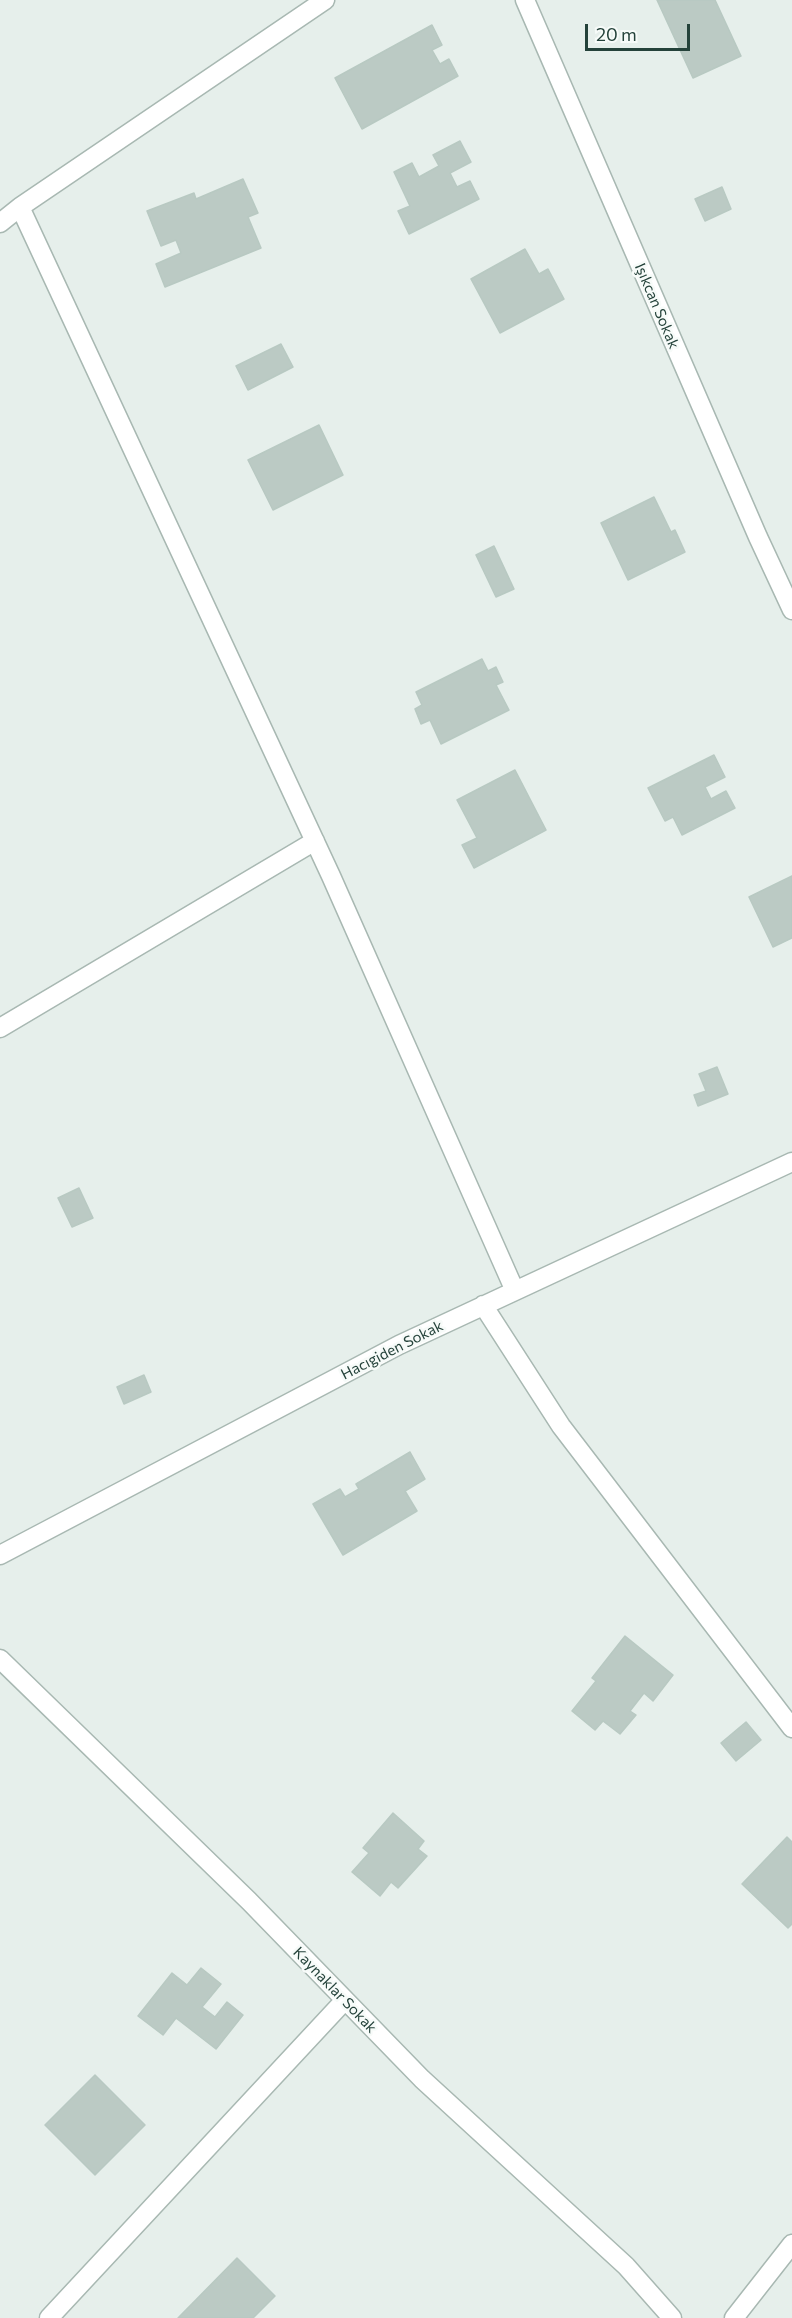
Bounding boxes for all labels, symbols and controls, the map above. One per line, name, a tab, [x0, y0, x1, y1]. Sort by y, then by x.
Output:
scale bar	[588, 12, 693, 50]
text: 20 m	[596, 23, 637, 45]
street label: Işıkcan Sokak	[631, 260, 683, 352]
street label: Hacıgiden Sokak	[338, 1317, 446, 1383]
street label: Kaynaklar Sokak	[289, 1943, 381, 2037]

